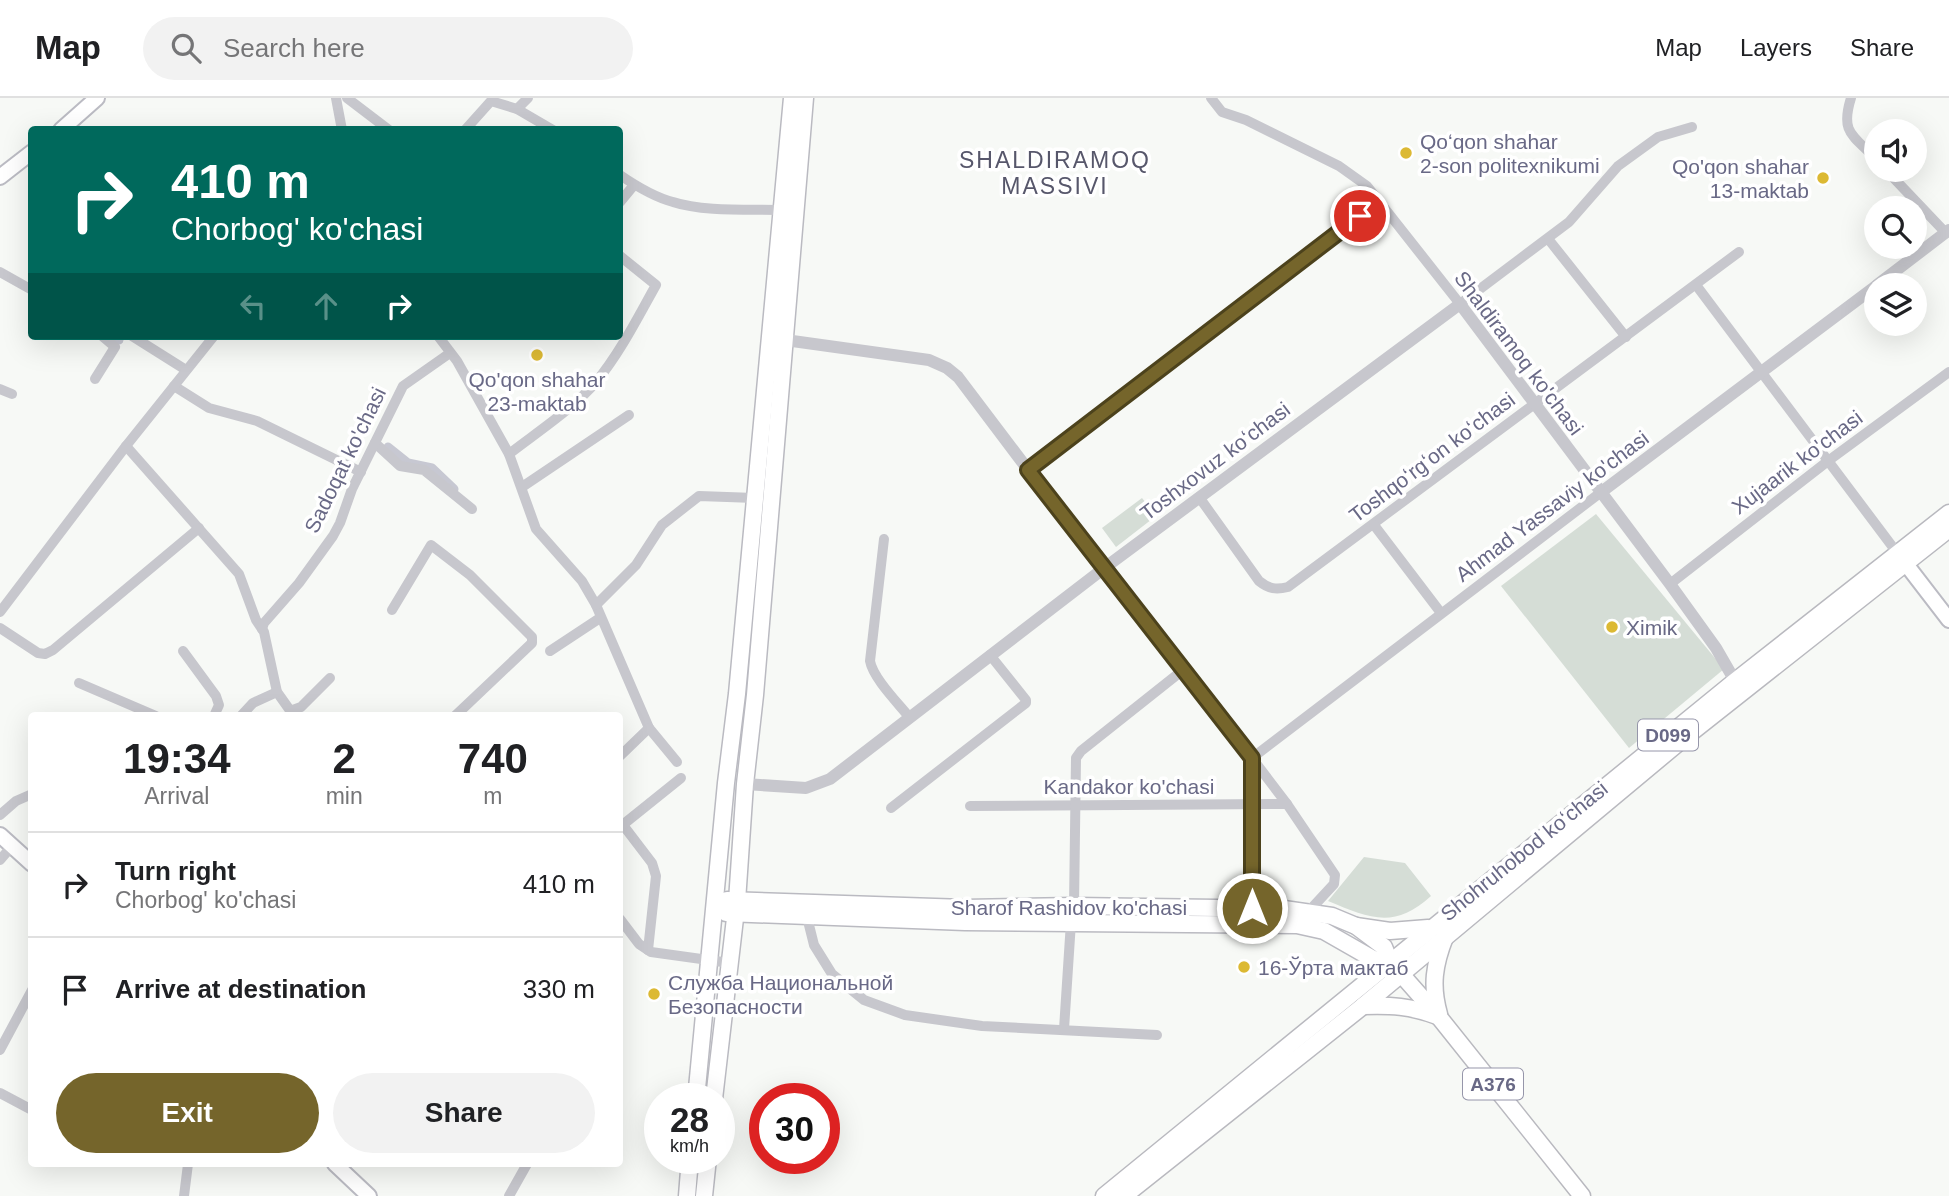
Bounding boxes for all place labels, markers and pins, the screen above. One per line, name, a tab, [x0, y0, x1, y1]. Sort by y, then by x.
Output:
place label: Qoʻqon shahar 2-son politexnikumi	[1420, 130, 1600, 177]
marker: Qoʻqon shahar 2-son politexnikumi	[1398, 145, 1414, 161]
place label: Qo'qon shahar 13-maktab	[1672, 155, 1809, 202]
marker: Qo'qon shahar 13-maktab	[1815, 170, 1831, 186]
pin	[1330, 186, 1390, 246]
marker: Qo'qon shahar 23-maktab	[529, 347, 545, 363]
place label: Qo'qon shahar 23-maktab	[468, 368, 606, 415]
place label: Ximik	[1626, 616, 1678, 639]
marker: Ximik	[1604, 619, 1620, 635]
place label: 16-Ўрта мактаб	[1258, 956, 1408, 979]
marker: 16-Ўрта мактаб	[1236, 959, 1252, 975]
place label: Служба Национальной Безопасности	[668, 971, 893, 1018]
marker: Служба Национальной Безопасности	[646, 986, 662, 1002]

